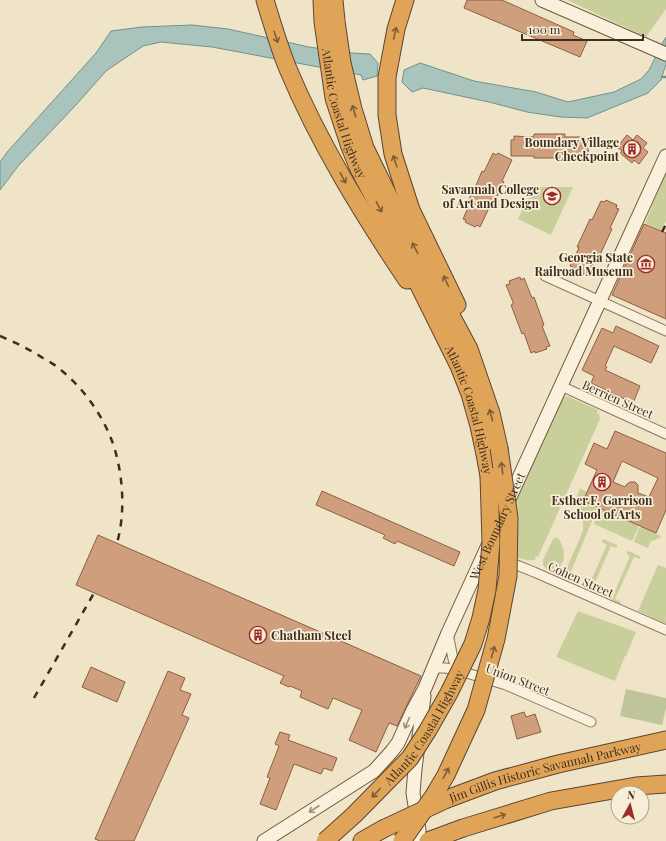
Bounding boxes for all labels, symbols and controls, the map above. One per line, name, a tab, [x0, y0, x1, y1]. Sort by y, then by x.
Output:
scale bar	[522, 16, 643, 42]
text: 100 m	[528, 21, 561, 37]
one-way arrow	[392, 27, 400, 40]
one-way arrow	[273, 31, 280, 44]
street label: Atlantic Coastal Highway	[319, 46, 370, 181]
one-way arrow	[350, 105, 357, 118]
place label: Boundary Village Checkpoint	[525, 134, 620, 164]
building icon: Boundary Village Checkpoint	[622, 139, 642, 159]
one-way arrow	[391, 156, 399, 168]
one-way arrow	[340, 172, 348, 184]
place label: Savannah College of Art and Design	[442, 181, 540, 211]
school or university icon: Savannah College of Art and Design	[542, 186, 562, 206]
one-way arrow	[376, 201, 383, 213]
one-way arrow	[411, 242, 418, 254]
place label: Georgia State Railroad Museum	[535, 249, 633, 279]
museum icon: Georgia State Railroad Museum	[636, 254, 656, 274]
one-way arrow	[442, 275, 449, 287]
street label: Atlantic Coastal Highway	[441, 341, 497, 476]
street label: Berrien Street	[580, 376, 657, 422]
one-way arrow	[487, 409, 494, 422]
one-way arrow	[498, 462, 506, 475]
street label: West Boundary Street	[465, 469, 529, 583]
building icon: Esther F. Garrison School of Arts	[592, 472, 612, 492]
place label: Esther F. Garrison School of Arts	[552, 492, 653, 522]
street label: Cohen Street	[546, 557, 617, 601]
building icon: Chatham Steel	[248, 625, 268, 645]
place label: Chatham Steel	[271, 627, 352, 643]
one-way arrow	[490, 646, 497, 659]
street label: Union Street	[484, 659, 553, 699]
street label: Atlantic Coastal Highway	[380, 667, 467, 789]
one-way arrow	[403, 716, 411, 728]
street label: Jim Gillis Historic Savannah Parkway	[446, 738, 643, 806]
one-way arrow	[443, 767, 450, 779]
north arrow	[610, 785, 650, 825]
text: N	[626, 787, 636, 803]
one-way arrow	[371, 788, 380, 798]
one-way arrow	[309, 805, 320, 813]
one-way arrow	[494, 812, 507, 819]

